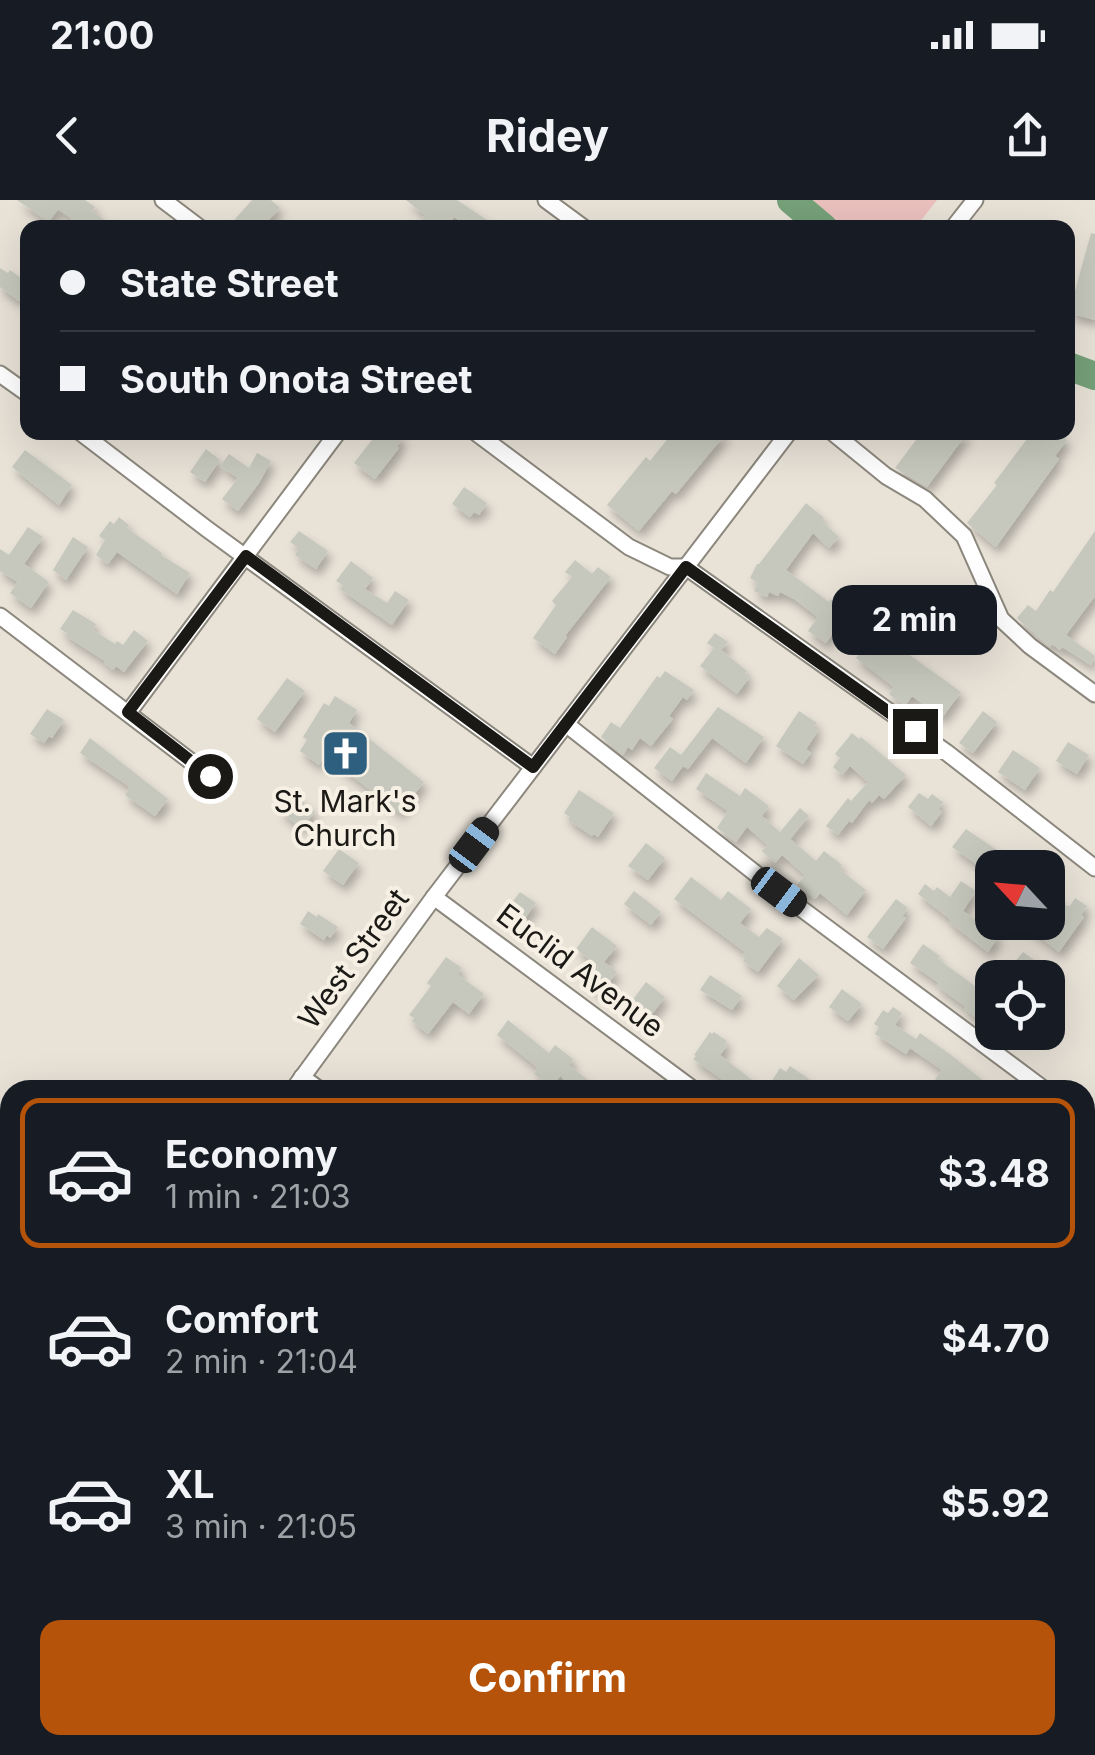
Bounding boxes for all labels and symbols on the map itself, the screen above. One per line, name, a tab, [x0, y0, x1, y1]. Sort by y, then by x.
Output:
callout: 2 min	[832, 586, 998, 656]
route end	[893, 709, 938, 754]
church icon: St. Mark's Church	[319, 727, 371, 779]
route start	[188, 754, 233, 799]
place label: St. Mark's Church	[273, 783, 417, 853]
car	[444, 812, 504, 878]
north arrow	[975, 850, 1065, 940]
car	[746, 862, 812, 922]
street label: West Street	[290, 881, 416, 1035]
street label: Euclid Avenue	[490, 896, 671, 1045]

